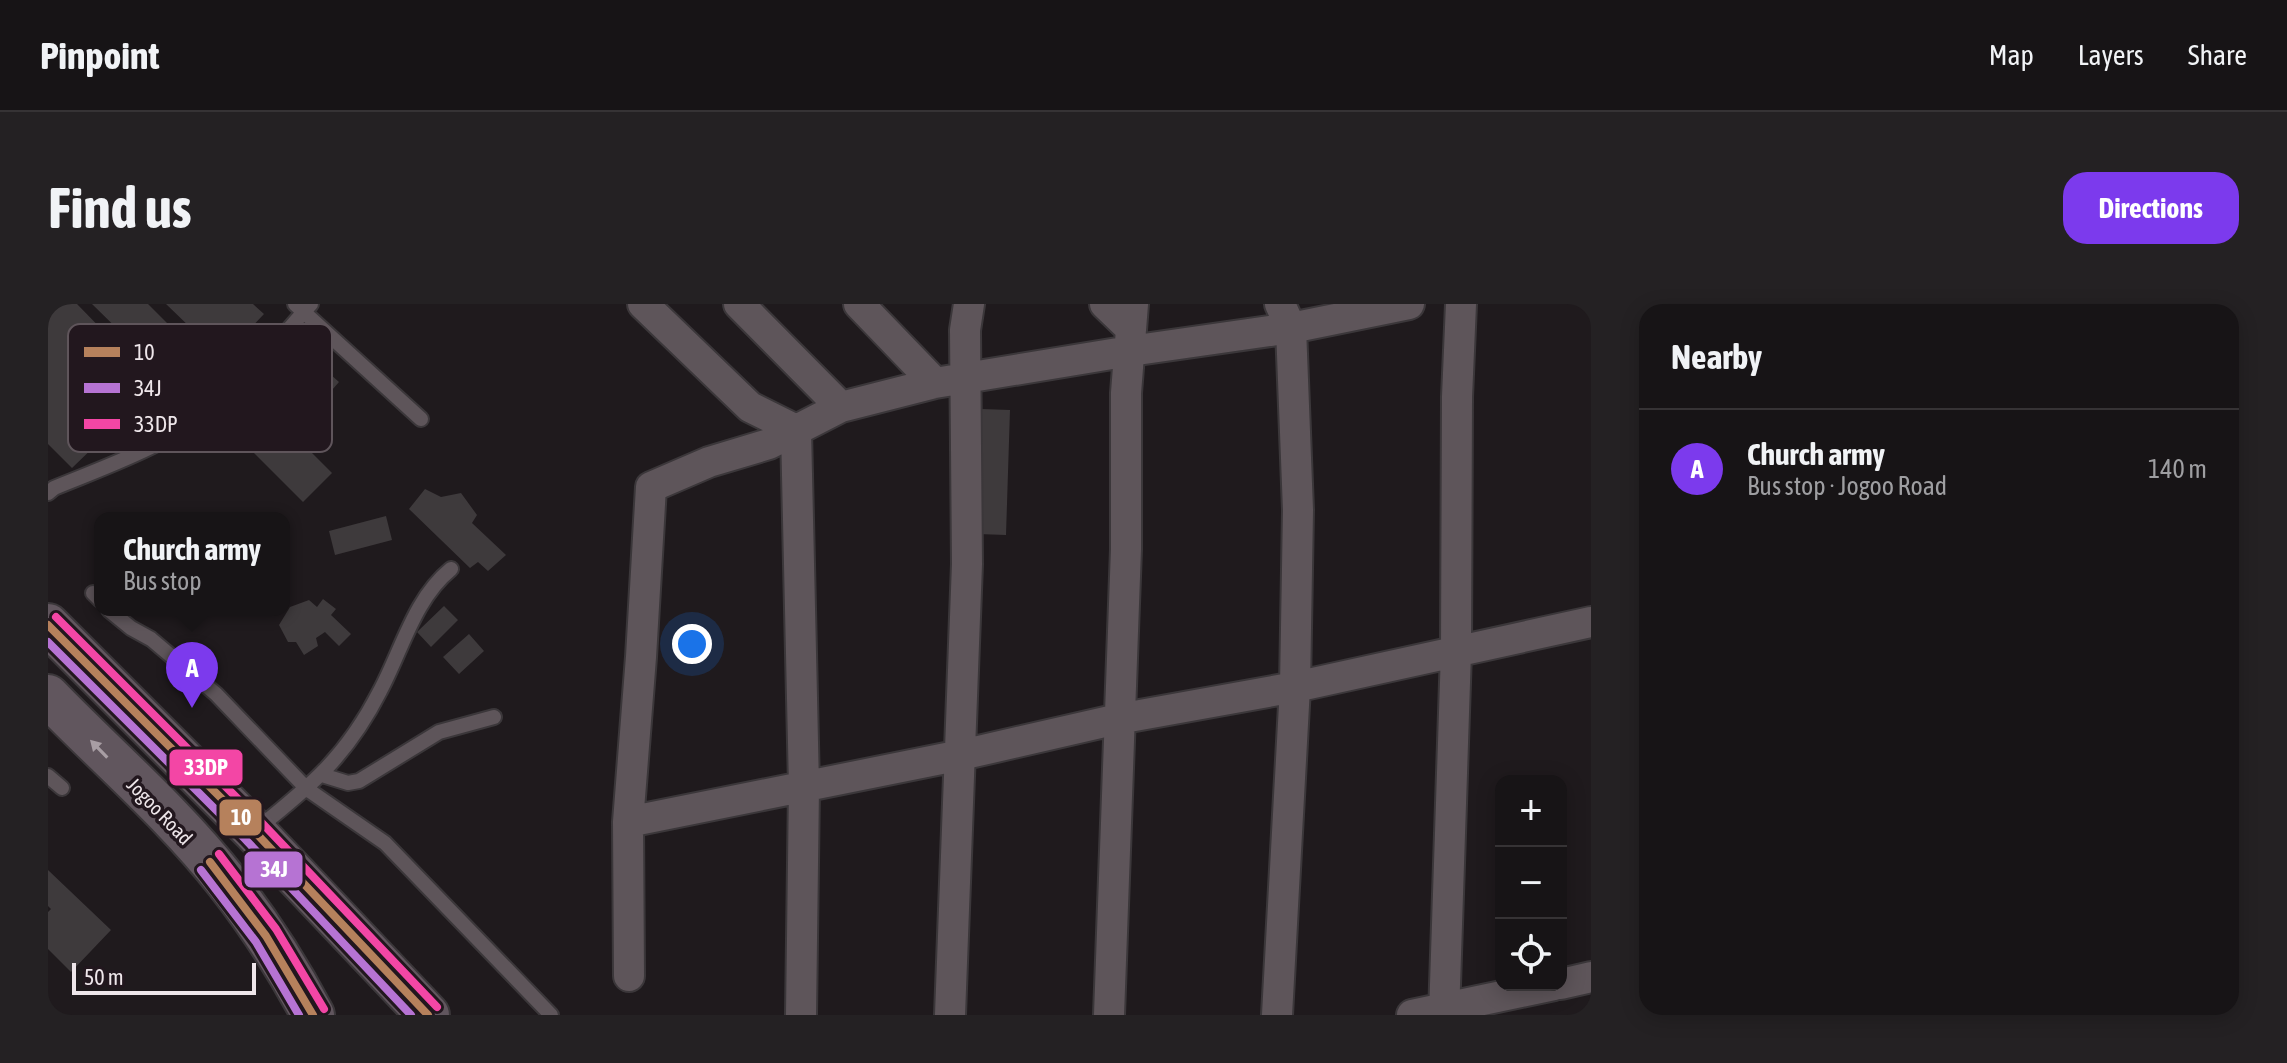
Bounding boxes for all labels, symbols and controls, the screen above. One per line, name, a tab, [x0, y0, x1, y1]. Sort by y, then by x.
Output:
text: Pinpoint	[40, 34, 159, 77]
text: Map	[1989, 39, 2034, 71]
text: Layers	[2078, 39, 2144, 71]
text: Share	[2188, 39, 2247, 71]
button: Directions	[2063, 172, 2239, 244]
text: Find us	[48, 176, 192, 240]
legend	[68, 324, 332, 452]
text: Nearby	[1671, 337, 1762, 376]
text: 10	[134, 339, 155, 365]
text: 34J	[134, 375, 162, 401]
text: 33DP	[134, 411, 178, 437]
text: Church army	[1747, 437, 1885, 471]
text: A	[1691, 454, 1703, 484]
text: 140 m	[2148, 454, 2207, 484]
text: Bus stop · Jogoo Road	[1747, 471, 1947, 501]
popup	[94, 512, 290, 616]
text: Church army	[123, 532, 261, 566]
text: Bus stop	[123, 566, 202, 596]
your location	[672, 624, 712, 664]
pin: A	[166, 642, 218, 708]
one-way arrow	[91, 740, 109, 759]
line badge: 33DP	[168, 748, 244, 787]
text: 33DP	[184, 754, 228, 780]
street label: Jogoo Road	[123, 773, 197, 849]
map controls	[1495, 775, 1567, 991]
button: +	[1495, 775, 1567, 847]
line badge: 10	[218, 798, 263, 837]
text: 10	[231, 804, 251, 830]
button: −	[1495, 847, 1567, 919]
line badge: 34J	[243, 850, 304, 889]
text: 34J	[260, 856, 288, 882]
button: locate	[1495, 919, 1567, 991]
scale bar	[72, 959, 256, 995]
text: 50 m	[84, 964, 124, 990]

